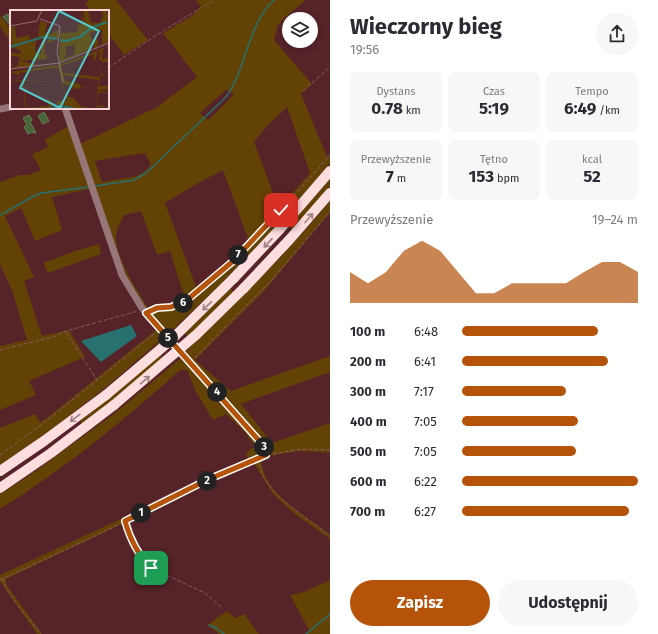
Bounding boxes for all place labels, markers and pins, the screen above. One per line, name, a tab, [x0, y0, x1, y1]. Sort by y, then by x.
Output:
pin	[264, 193, 298, 227]
pin: 7	[228, 245, 248, 265]
pin: 6	[173, 293, 193, 313]
pin: 5	[158, 328, 178, 348]
pin: 4	[207, 382, 227, 402]
pin: 3	[254, 437, 274, 457]
pin: 2	[197, 471, 217, 491]
pin: 1	[131, 503, 151, 523]
pin	[134, 551, 168, 585]

